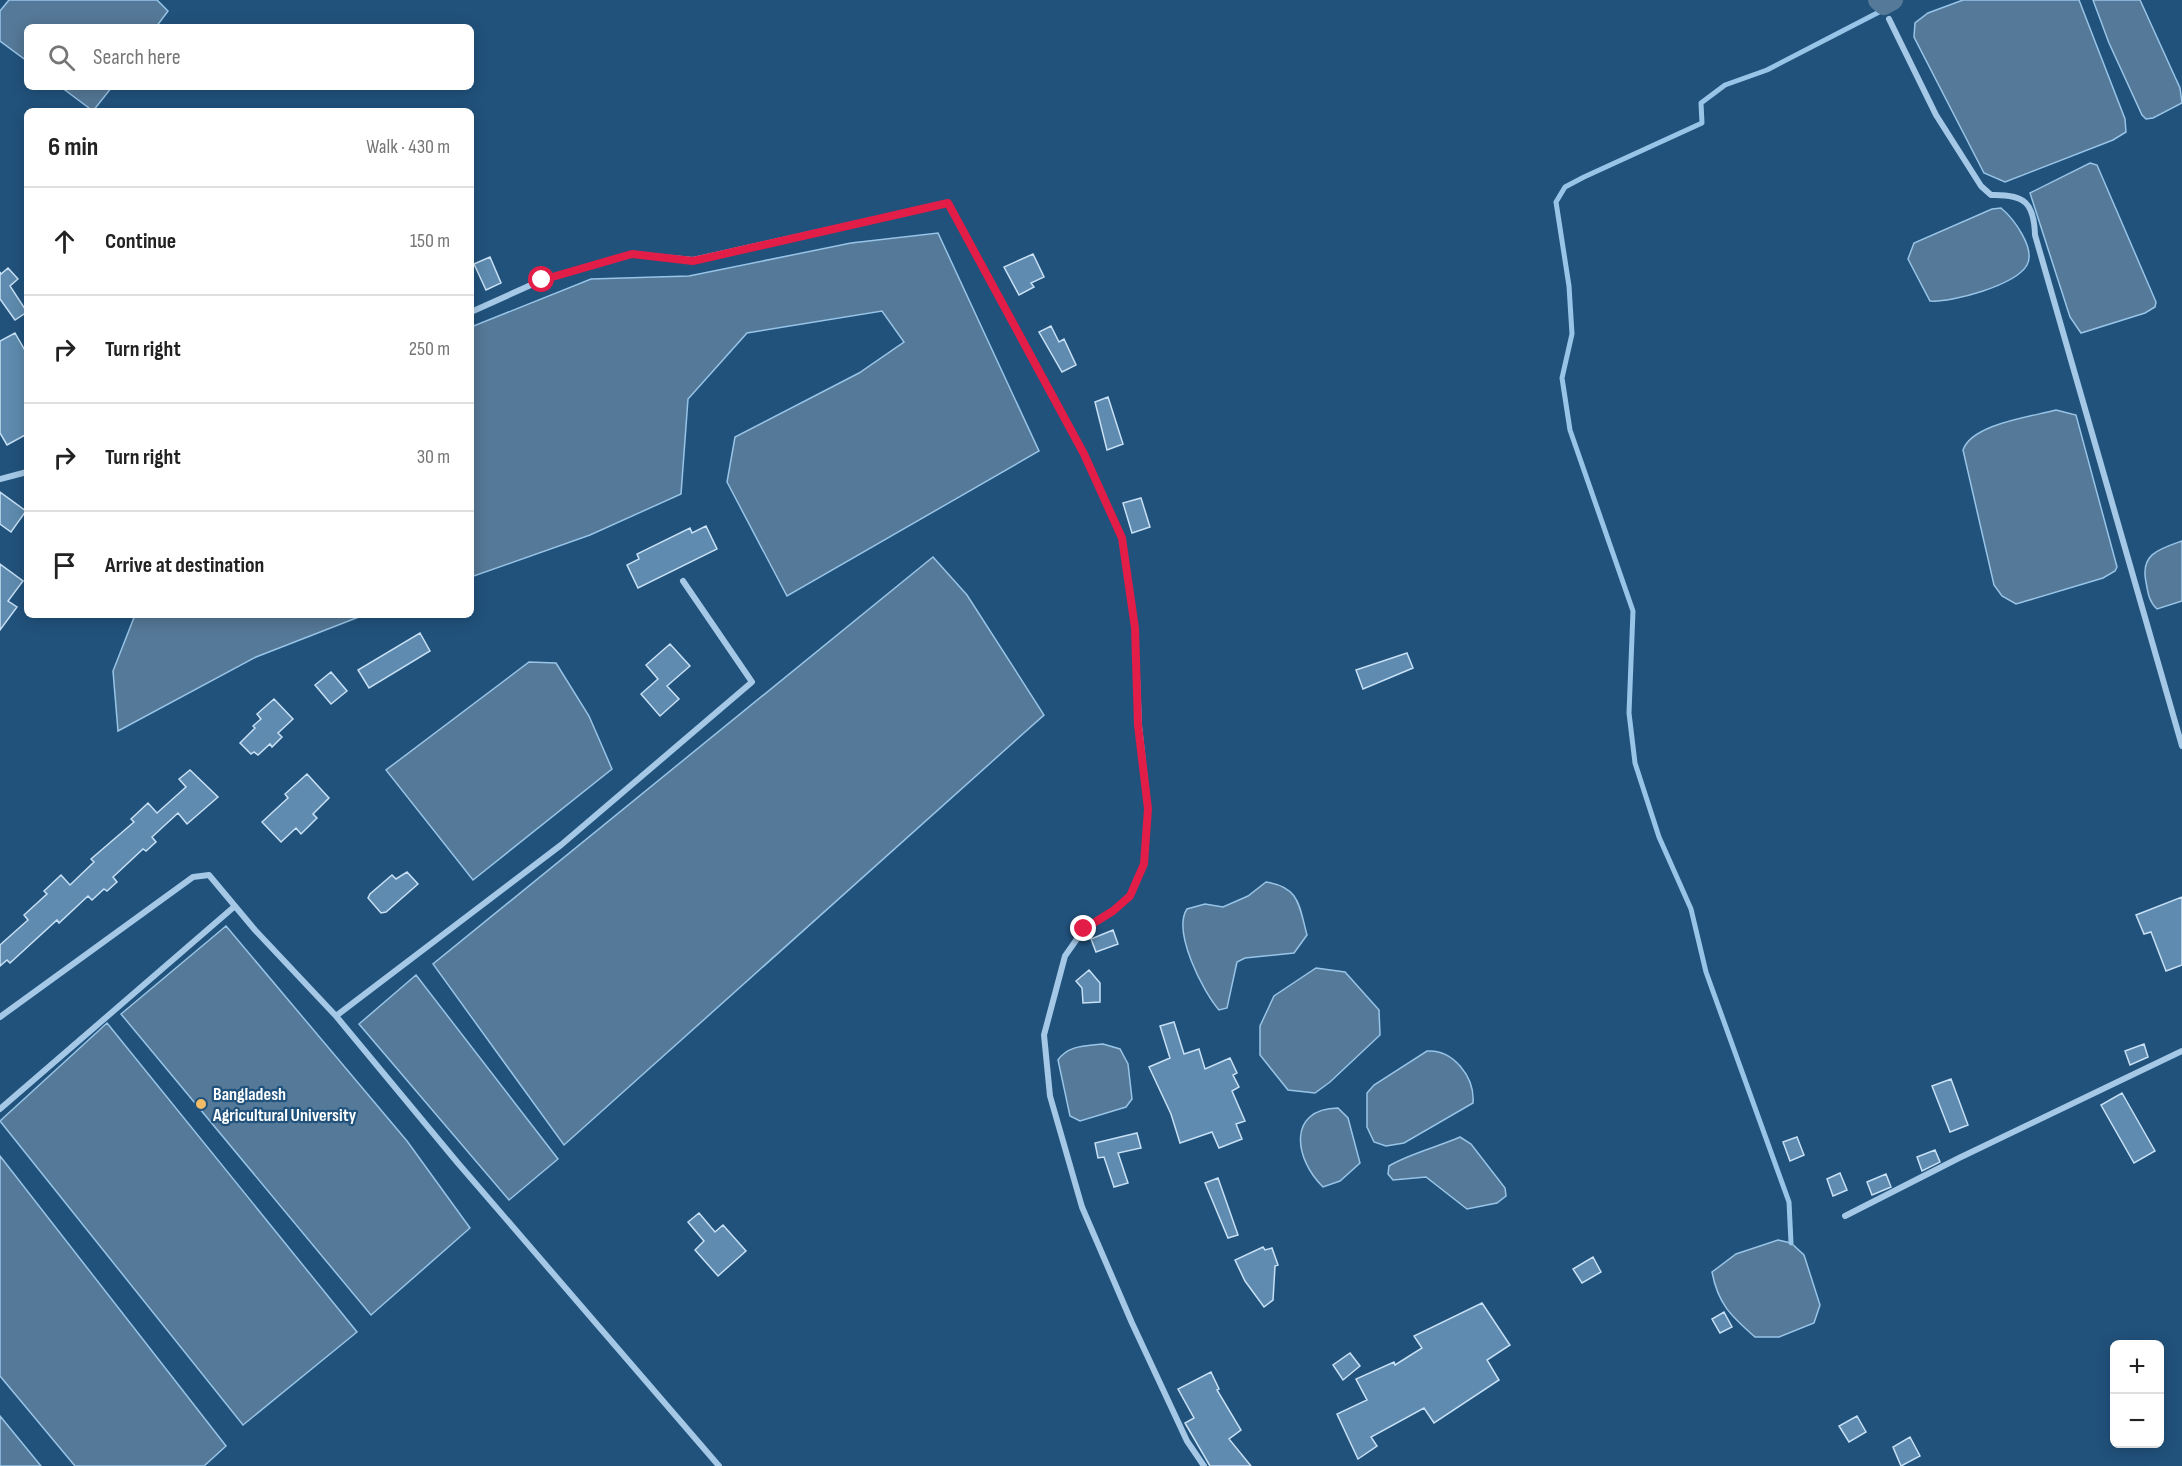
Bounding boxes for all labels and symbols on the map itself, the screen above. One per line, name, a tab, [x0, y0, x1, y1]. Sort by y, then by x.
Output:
route start	[528, 266, 554, 292]
route end	[1070, 915, 1096, 941]
place label: Bangladesh Agricultural University	[212, 1084, 357, 1126]
marker: Bangladesh Agricultural University	[194, 1097, 208, 1111]

